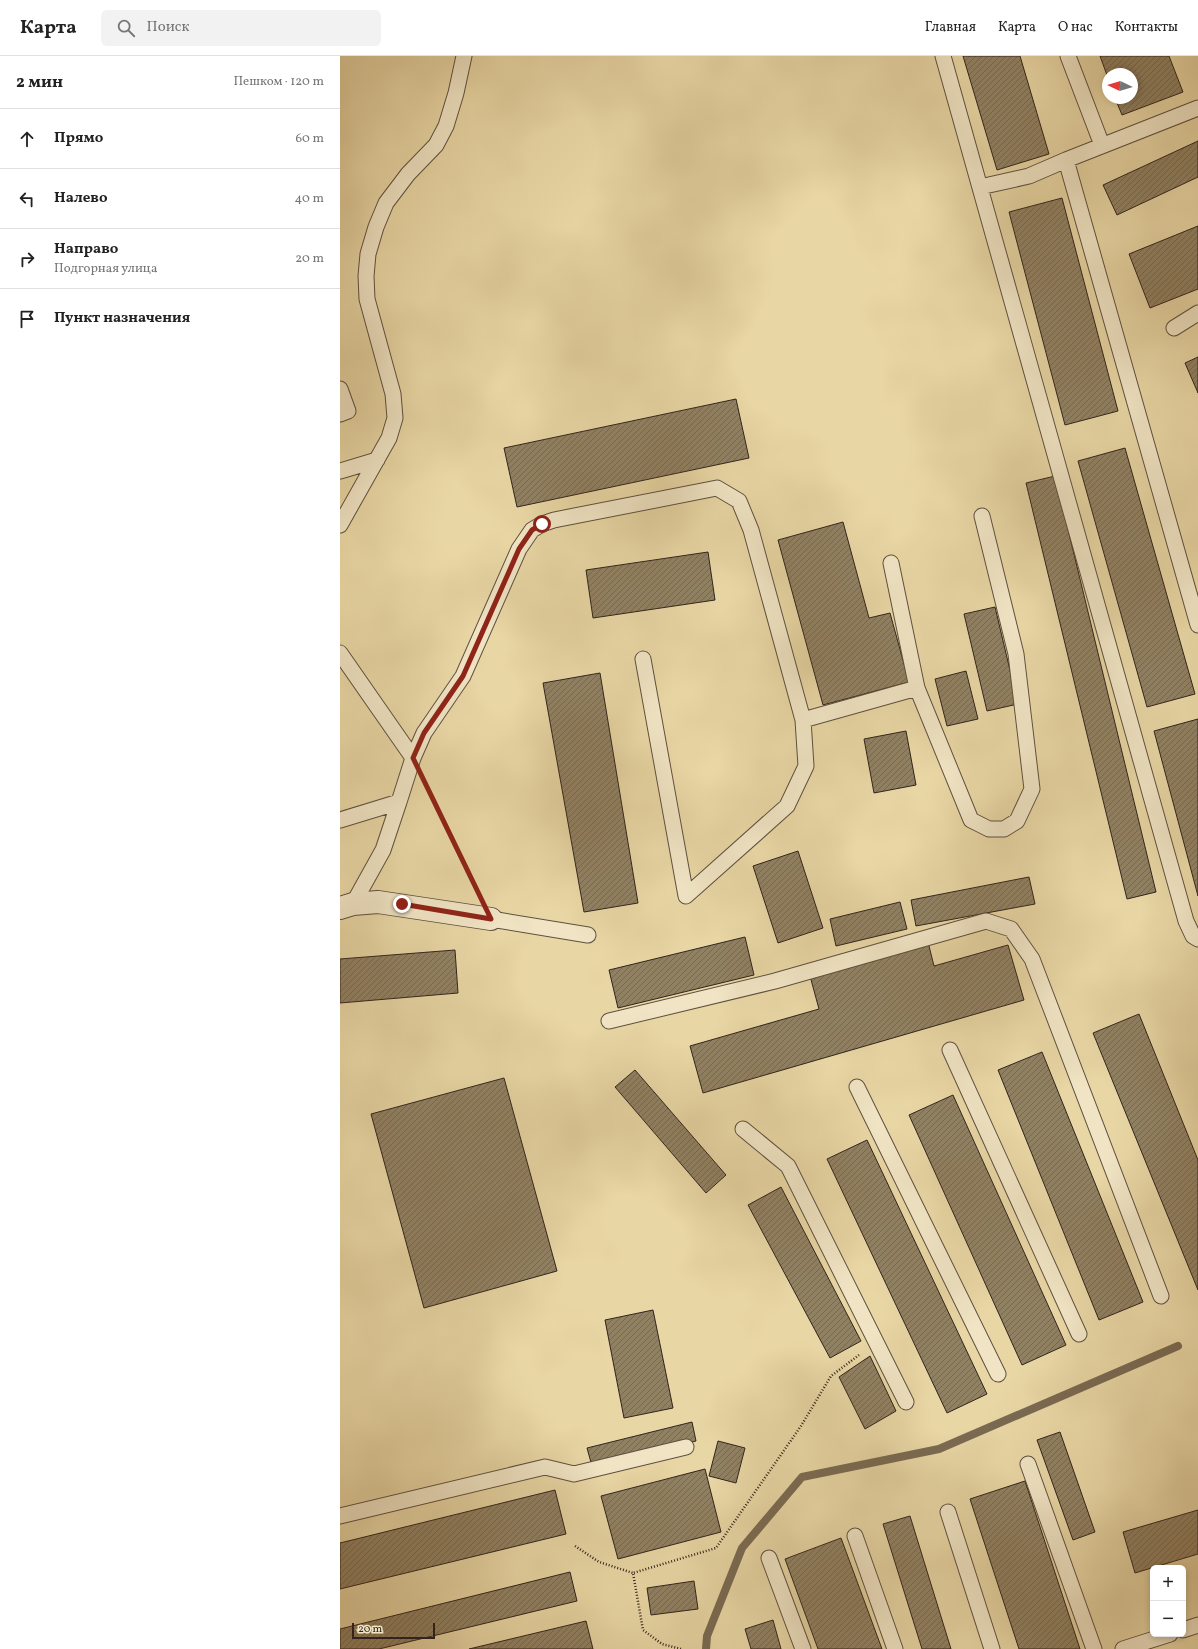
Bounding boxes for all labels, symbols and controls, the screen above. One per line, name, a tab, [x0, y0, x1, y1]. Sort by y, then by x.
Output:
search box	[101, 10, 381, 46]
text: Карта	[20, 15, 77, 41]
icon: search	[115, 17, 137, 39]
text: Поиск	[147, 17, 190, 38]
text: Главная	[925, 18, 976, 37]
text: Карта	[998, 18, 1036, 37]
text: О нас	[1058, 18, 1093, 37]
text: Контакты	[1115, 18, 1178, 37]
north arrow	[1102, 68, 1138, 104]
text: 2 мин	[16, 71, 63, 94]
text: Пешком · 120 m	[233, 73, 324, 91]
icon: ahead	[16, 128, 38, 150]
text: Прямо	[54, 128, 103, 149]
text: 60 m	[296, 130, 324, 148]
icon: left	[16, 188, 38, 210]
text: Налево	[54, 188, 108, 209]
text: 40 m	[295, 190, 324, 208]
text: Направо	[54, 239, 118, 260]
icon: right	[16, 248, 38, 270]
text: 20 m	[295, 250, 324, 268]
text: Подгорная улица	[54, 260, 157, 278]
icon: arrive	[16, 308, 38, 330]
text: Пункт назначения	[54, 308, 190, 329]
route start	[533, 515, 551, 533]
route end	[393, 895, 411, 913]
map controls	[1150, 1565, 1186, 1637]
button: +	[1150, 1565, 1186, 1601]
button: −	[1150, 1601, 1186, 1637]
scale bar	[352, 1621, 435, 1640]
text: 20 m	[358, 1622, 382, 1637]

